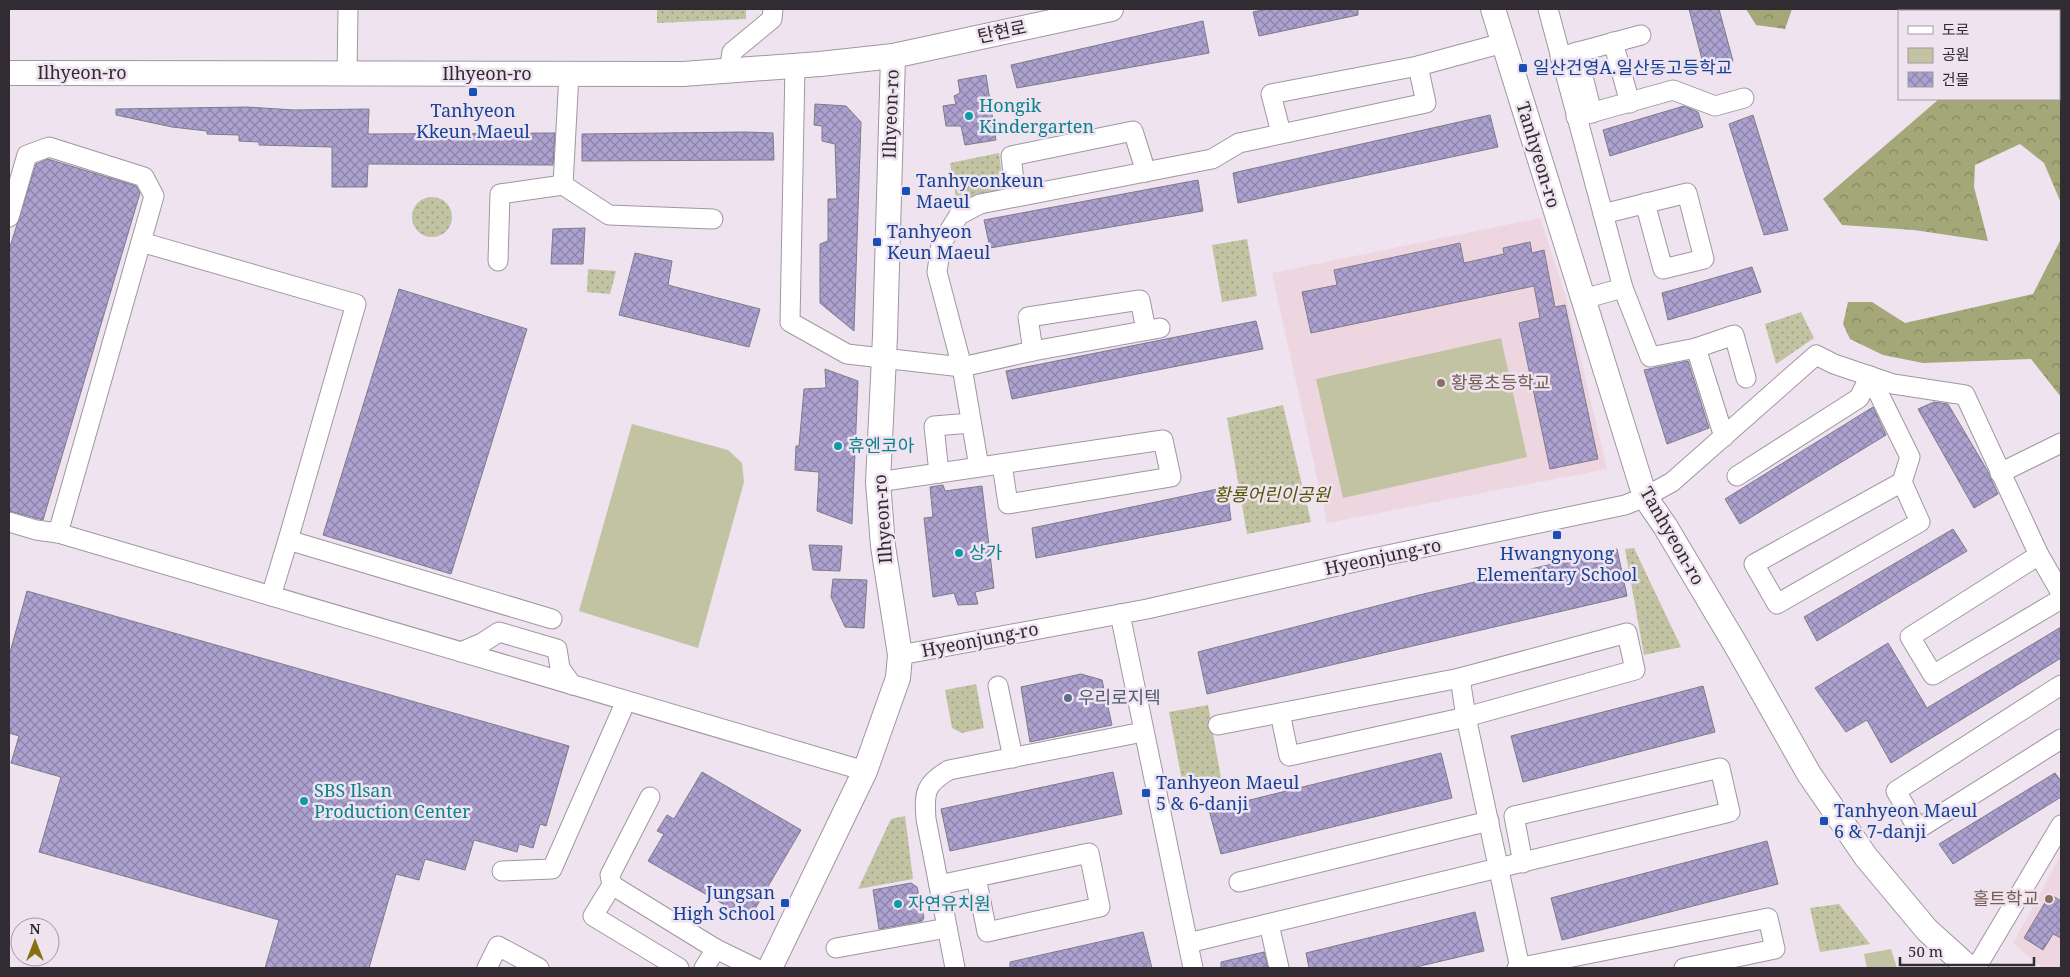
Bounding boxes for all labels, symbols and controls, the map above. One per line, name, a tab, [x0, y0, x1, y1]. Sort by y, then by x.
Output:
legend	[1898, 10, 2060, 100]
street label: 탄현로	[975, 14, 1029, 48]
text: 도로	[1942, 19, 1970, 39]
text: 공원	[1942, 44, 1970, 64]
place label: 일산건영A.일산동고등학교	[1533, 55, 1732, 79]
street label: Ilhyeon-ro	[37, 60, 127, 84]
street label: Ilhyeon-ro	[442, 61, 532, 85]
marker: 일산건영A.일산동고등학교	[1517, 62, 1529, 74]
street label: Ilhyeon-ro	[876, 69, 904, 159]
text: 건물	[1942, 69, 1970, 89]
marker: Tanhyeon Kkeun Maeul	[467, 86, 479, 98]
place label: Hongik Kindergarten	[979, 93, 1094, 138]
place label: Tanhyeon Kkeun Maeul	[416, 98, 530, 143]
street label: Tanhyeon-ro	[1511, 99, 1566, 211]
marker: Hongik Kindergarten	[963, 110, 975, 122]
place label: Tanhyeonkeun Maeul	[916, 168, 1044, 213]
marker: Tanhyeonkeun Maeul	[900, 185, 912, 197]
place label: Tanhyeon Keun Maeul	[887, 219, 991, 264]
marker: Tanhyeon Keun Maeul	[871, 236, 883, 248]
place label: 황룡초등학교	[1451, 370, 1550, 394]
marker: 황룡초등학교	[1435, 377, 1447, 389]
place label: 휴엔코아	[848, 433, 915, 457]
marker: 휴엔코아	[832, 440, 844, 452]
street label: Ilhyeon-ro	[867, 474, 897, 565]
park label: 황룡어린이공원	[1214, 482, 1331, 506]
street label: Tanhyeon-ro	[1635, 482, 1711, 589]
marker: Hwangnyong Elementary School	[1551, 529, 1563, 541]
street label: Hyeonjung-ro	[1322, 532, 1443, 580]
place label: 상가	[969, 540, 1003, 564]
place label: Hwangnyong Elementary School	[1477, 541, 1638, 586]
marker: 상가	[953, 547, 965, 559]
street label: Hyeonjung-ro	[919, 616, 1040, 662]
place label: 우리로지텍	[1078, 685, 1161, 709]
marker: 우리로지텍	[1062, 692, 1074, 704]
place label: Tanhyeon Maeul 5 & 6-danji	[1156, 770, 1300, 815]
place label: SBS Ilsan Production Center	[314, 778, 471, 823]
marker: Tanhyeon Maeul 5 & 6-danji	[1140, 787, 1152, 799]
marker: SBS Ilsan Production Center	[298, 795, 310, 807]
place label: Tanhyeon Maeul 6 & 7-danji	[1834, 798, 1978, 843]
marker: Tanhyeon Maeul 6 & 7-danji	[1818, 815, 1830, 827]
place label: Jungsan High School	[673, 880, 775, 925]
place label: 홀트학교	[1973, 886, 2039, 910]
place label: 자연유치원	[908, 891, 991, 915]
marker: 홀트학교	[2043, 893, 2055, 905]
marker: Jungsan High School	[779, 897, 791, 909]
marker: 자연유치원	[892, 898, 904, 910]
north arrow	[10, 917, 60, 967]
text: N	[29, 919, 41, 938]
scale bar	[1900, 934, 2034, 966]
text: 50 m	[1908, 941, 1943, 961]

